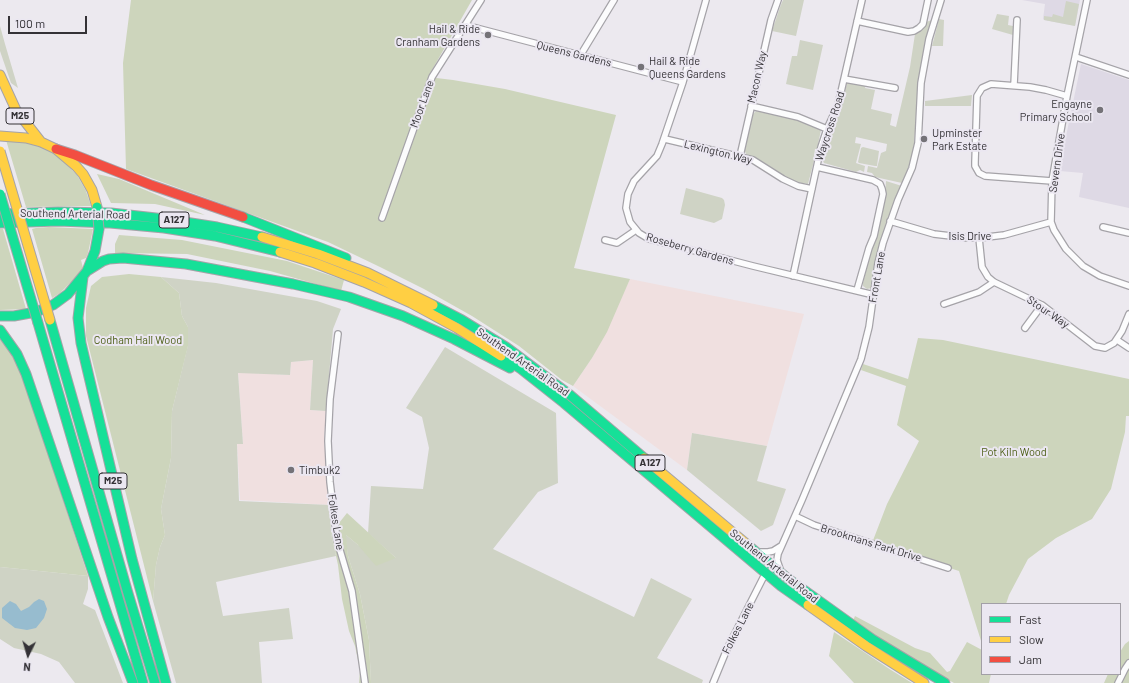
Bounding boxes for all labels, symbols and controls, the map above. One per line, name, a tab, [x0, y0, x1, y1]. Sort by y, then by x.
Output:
scale bar	[10, 8, 89, 34]
text: 100 m	[15, 16, 45, 30]
place label: Hail & Ride Cranham Gardens	[396, 22, 480, 48]
marker: Hail & Ride Cranham Gardens	[483, 30, 493, 40]
street label: Queens Gardens	[535, 38, 613, 70]
street label: Macon Way	[745, 50, 769, 104]
place label: Hail & Ride Queens Gardens	[649, 54, 726, 80]
marker: Hail & Ride Queens Gardens	[636, 62, 646, 72]
street label: Moor Lane	[407, 78, 437, 130]
street label: Waycross Road	[813, 90, 847, 162]
place label: Engayne Primary School	[1020, 97, 1092, 123]
marker: Engayne Primary School	[1095, 105, 1105, 115]
road number: M25	[6, 108, 34, 124]
place label: Upminster Park Estate	[932, 126, 987, 152]
street label: Severn Drive	[1046, 133, 1068, 193]
marker: Upminster Park Estate	[919, 134, 929, 144]
street label: Lexington Way	[683, 137, 753, 167]
street label: Southend Arterial Road	[20, 206, 130, 222]
road number: A127	[159, 212, 189, 228]
street label: Isis Drive	[949, 229, 991, 243]
street label: Roseberry Gardens	[645, 230, 735, 268]
street label: Front Lane	[866, 250, 888, 304]
street label: Stour Way	[1024, 293, 1072, 331]
street label: Southend Arterial Road	[474, 325, 572, 399]
park label: Codham Hall Wood	[94, 333, 182, 347]
park label: Pot Kiln Wood	[981, 445, 1047, 459]
road number: A127	[635, 455, 665, 471]
place label: Timbuk2	[299, 463, 340, 477]
marker: Timbuk2	[286, 465, 296, 475]
road number: M25	[99, 473, 127, 489]
street label: Folkes Lane	[325, 493, 347, 551]
street label: Brookmans Park Drive	[819, 521, 923, 565]
street label: Southend Arterial Road	[727, 526, 821, 606]
street label: Folkes Lane	[719, 600, 757, 656]
legend	[981, 603, 1121, 675]
text: Fast	[1019, 612, 1042, 626]
text: Slow	[1019, 632, 1044, 646]
north arrow	[8, 635, 48, 675]
text: Jam	[1019, 652, 1042, 666]
text: N	[23, 661, 31, 674]

